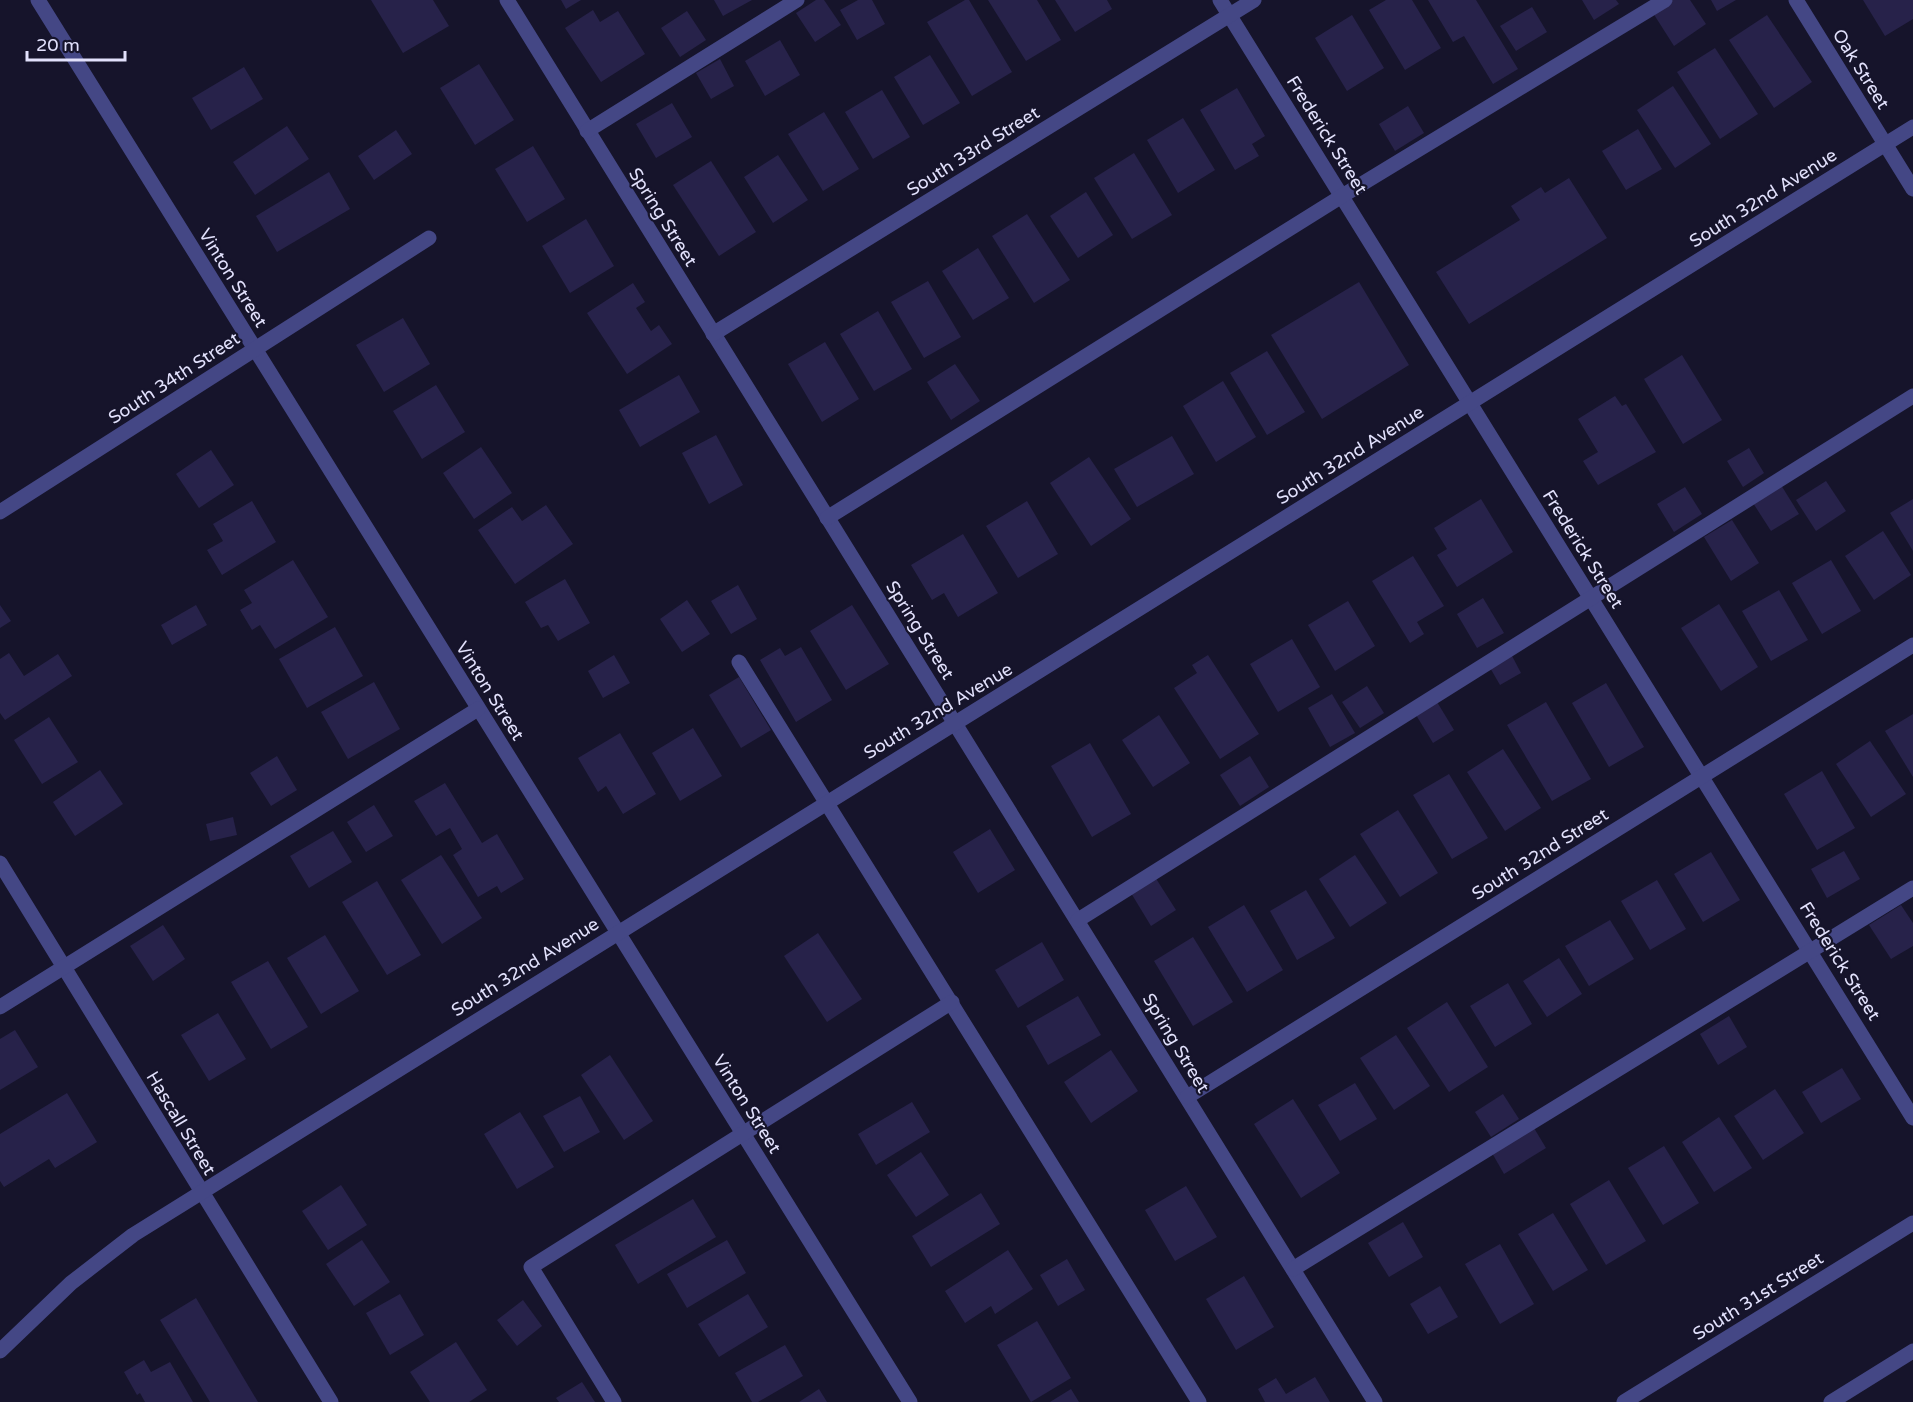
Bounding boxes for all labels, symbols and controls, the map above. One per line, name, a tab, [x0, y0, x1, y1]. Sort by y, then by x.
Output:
scale bar	[27, 24, 124, 62]
street label: Oak Street	[1828, 25, 1894, 113]
text: 20 m	[36, 34, 80, 56]
street label: Frederick Street	[1282, 72, 1372, 198]
street label: South 33rd Street	[903, 101, 1043, 201]
street label: South 32nd Avenue	[1685, 144, 1841, 252]
street label: Spring Street	[624, 164, 702, 270]
street label: Vinton Street	[194, 225, 272, 332]
street label: South 34th Street	[104, 327, 244, 429]
street label: South 32nd Avenue	[1272, 401, 1428, 509]
street label: Frederick Street	[1538, 486, 1628, 612]
street label: Spring Street	[881, 577, 959, 683]
street label: Vinton Street	[451, 638, 529, 745]
street label: South 32nd Avenue	[860, 658, 1016, 764]
street label: South 32nd Street	[1468, 803, 1612, 905]
street label: Frederick Street	[1795, 898, 1885, 1024]
street label: South 32nd Avenue	[447, 913, 603, 1021]
street label: Spring Street	[1138, 989, 1214, 1097]
street label: Vinton Street	[708, 1051, 786, 1158]
street label: Hascall Street	[141, 1067, 221, 1179]
street label: South 31st Street	[1689, 1247, 1827, 1345]

